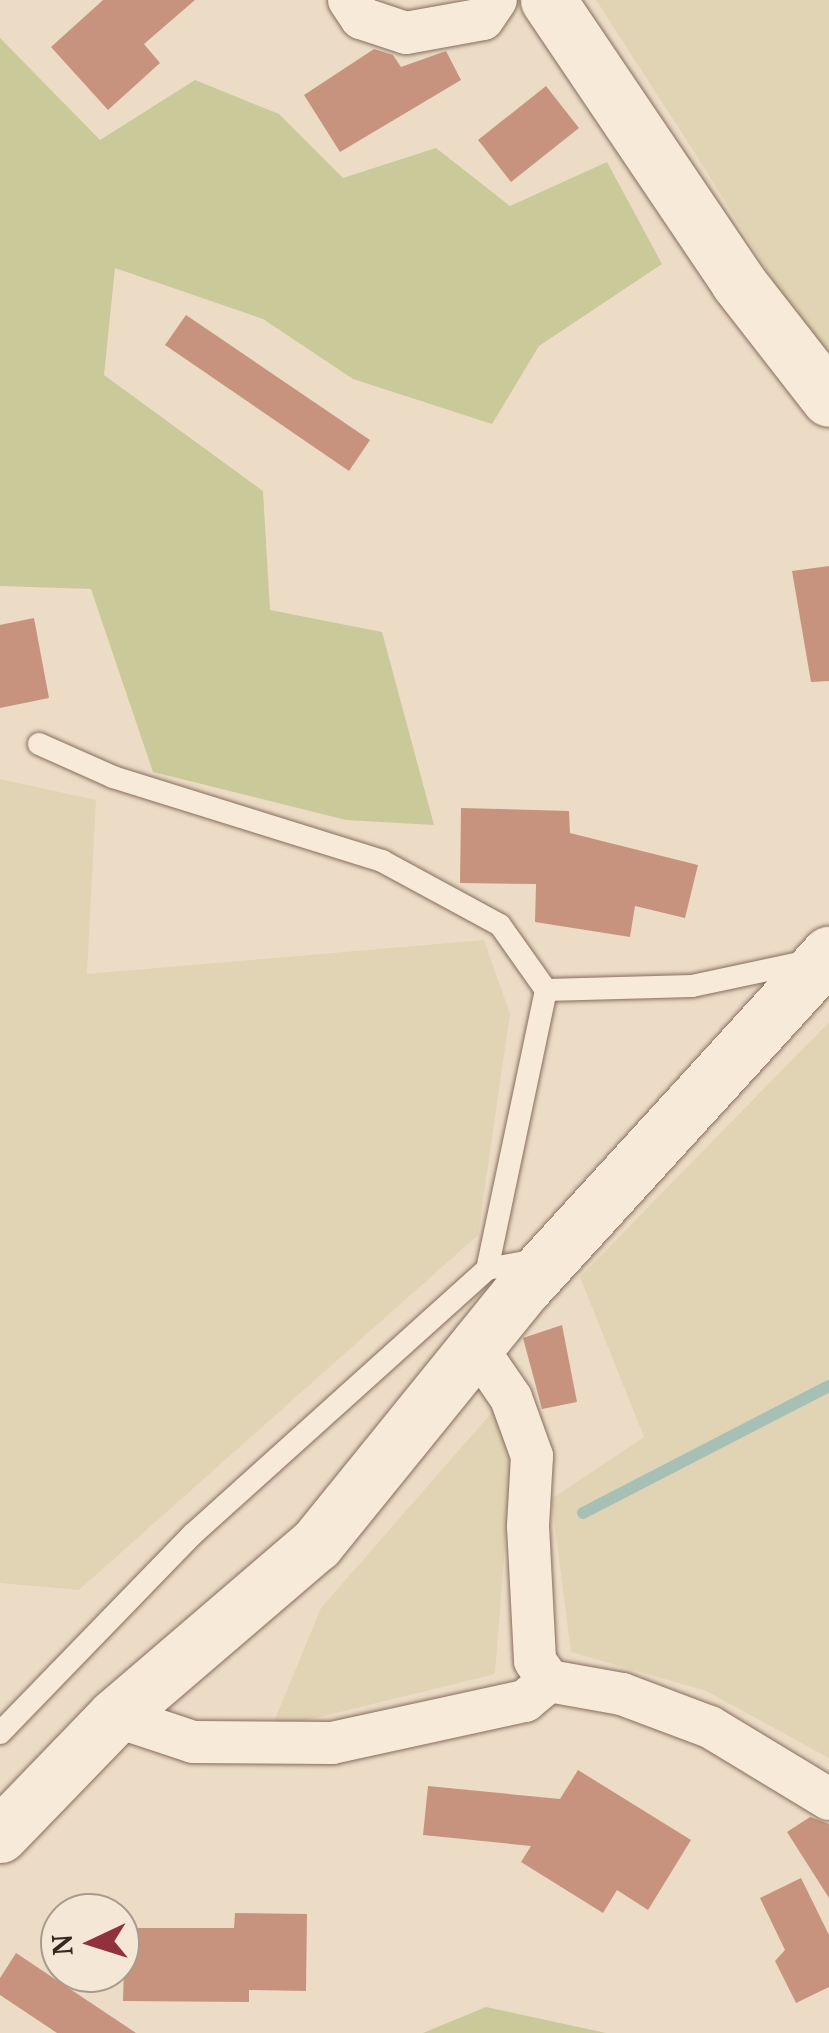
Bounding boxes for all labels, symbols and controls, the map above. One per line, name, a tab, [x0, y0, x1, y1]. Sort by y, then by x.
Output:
north arrow	[40, 1893, 140, 1993]
text: N	[42, 1933, 81, 1957]

